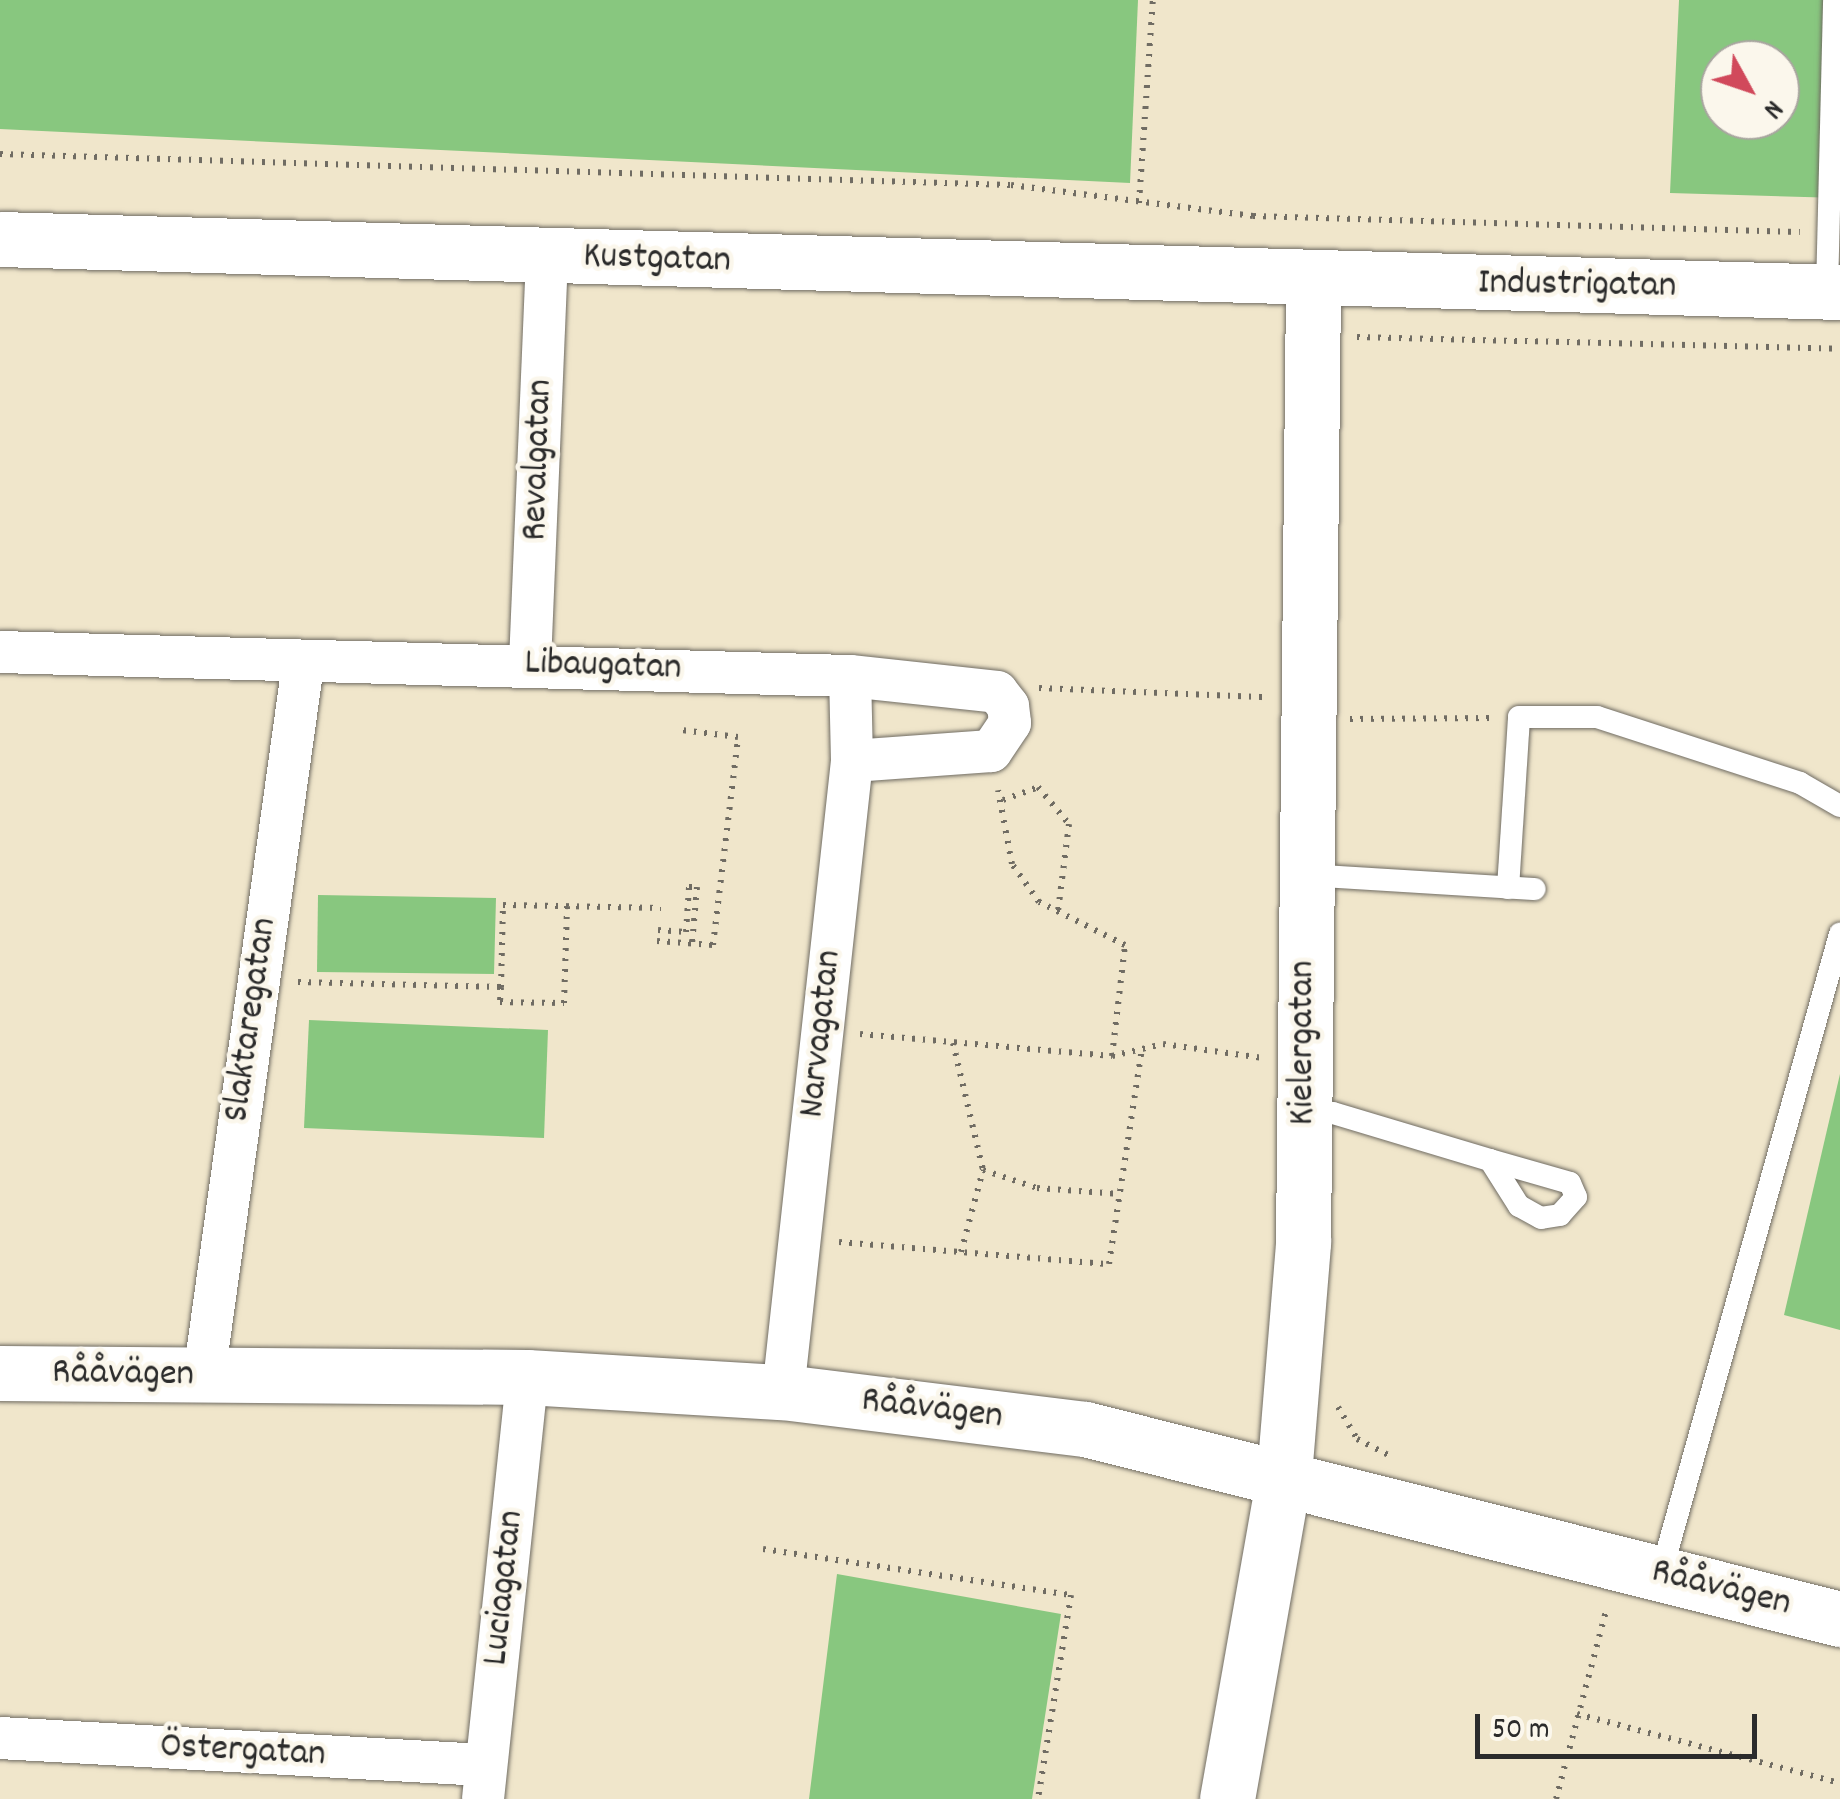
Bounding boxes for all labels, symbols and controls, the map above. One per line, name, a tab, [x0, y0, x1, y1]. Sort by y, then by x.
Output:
north arrow	[1700, 40, 1800, 140]
text: N	[1752, 90, 1791, 126]
street label: Kustgatan	[582, 235, 732, 285]
street label: Industrigatan	[1477, 261, 1677, 311]
street label: Revalgatan	[513, 378, 565, 542]
street label: Libaugatan	[524, 641, 682, 693]
street label: Slaktaregatan	[215, 915, 289, 1125]
street label: Narvagatan	[791, 948, 853, 1120]
street label: Kielergatan	[1281, 961, 1327, 1125]
street label: Rååvägen	[52, 1351, 194, 1399]
street label: Rååvägen	[859, 1379, 1005, 1441]
street label: Luciagatan	[474, 1508, 536, 1668]
street label: Rååvägen	[1647, 1550, 1795, 1628]
scale bar	[1480, 1694, 1762, 1756]
text: 50 m	[1492, 1710, 1550, 1753]
street label: Östergatan	[159, 1725, 327, 1779]

